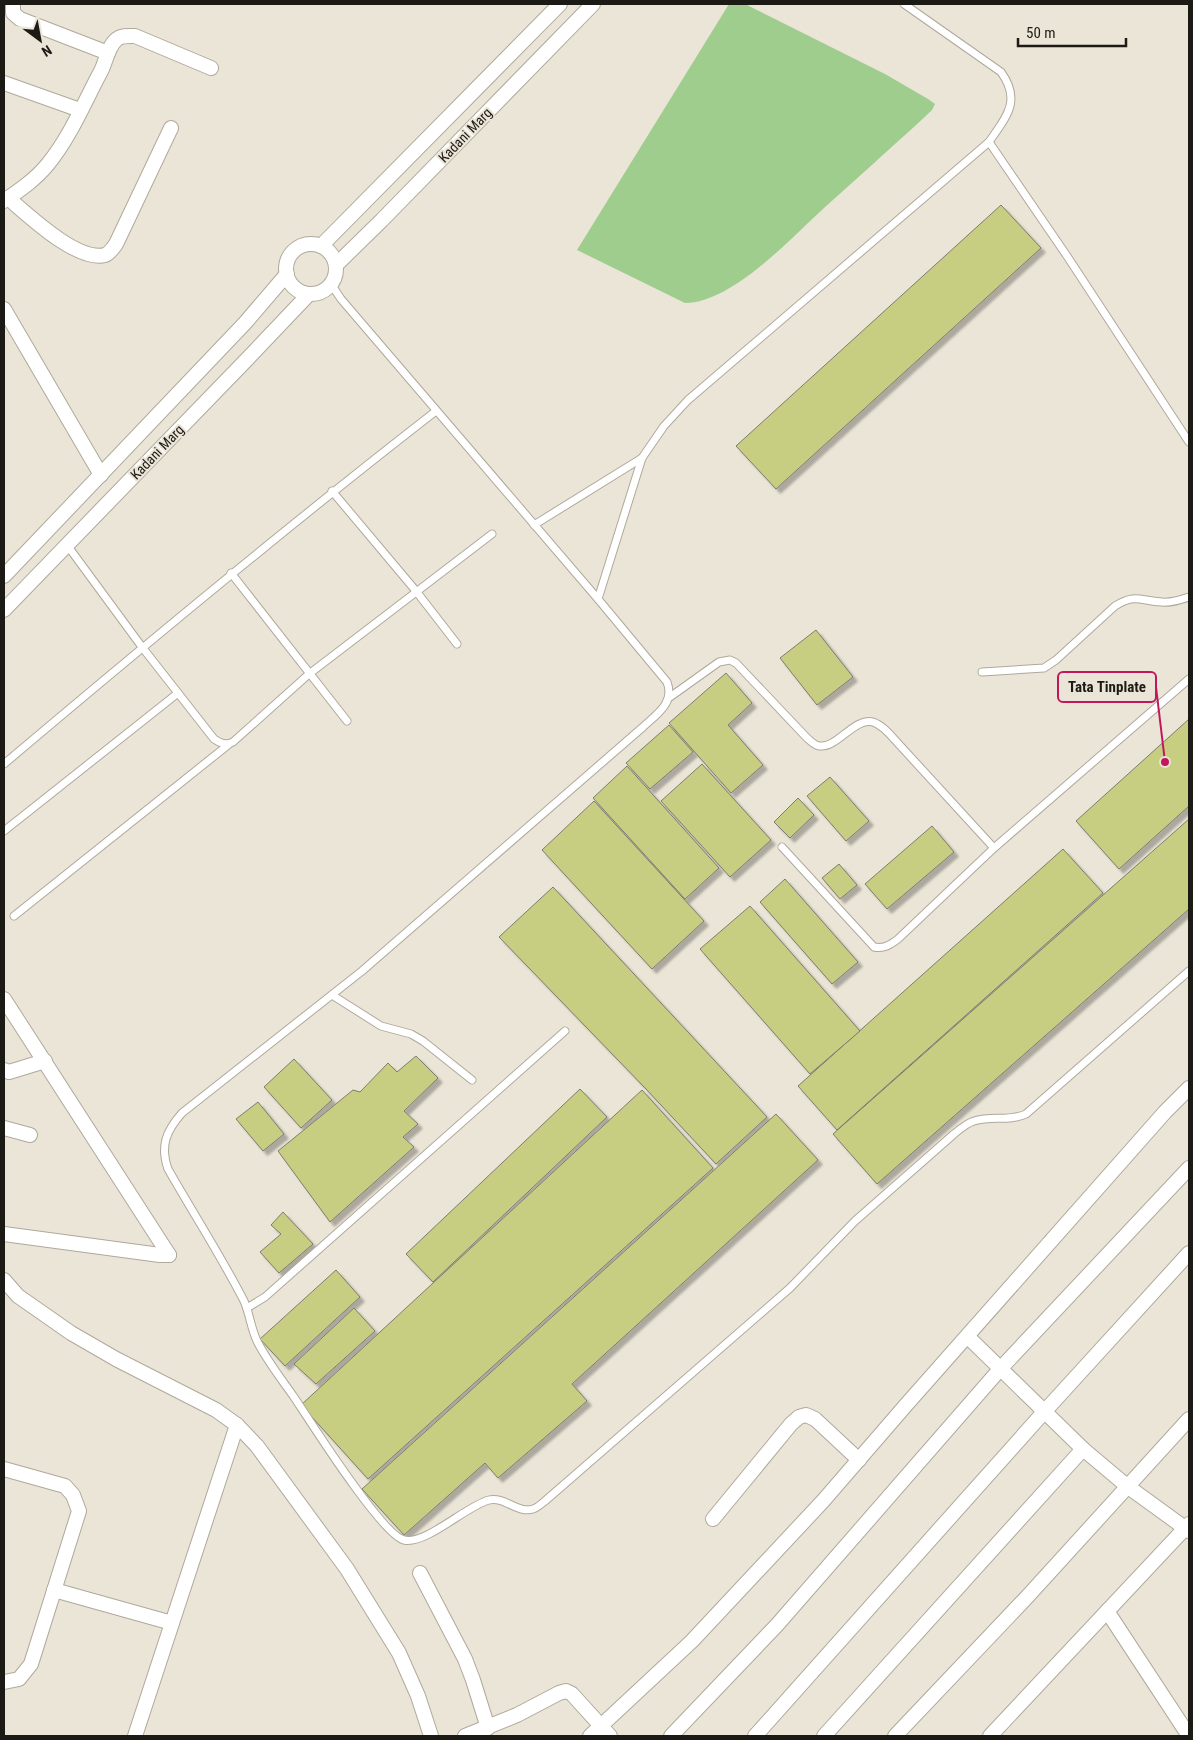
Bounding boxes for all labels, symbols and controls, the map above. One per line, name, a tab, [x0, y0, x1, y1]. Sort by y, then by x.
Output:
north arrow	[15, 15, 65, 65]
scale bar	[1018, 15, 1126, 47]
text: 50 m	[1026, 24, 1056, 42]
text: N	[39, 42, 55, 60]
street label: Kadani Marg	[435, 104, 495, 166]
street label: Kadani Marg	[127, 421, 187, 483]
callout: Tata Tinplate	[1058, 672, 1156, 702]
text: Tata Tinplate	[1068, 678, 1146, 696]

